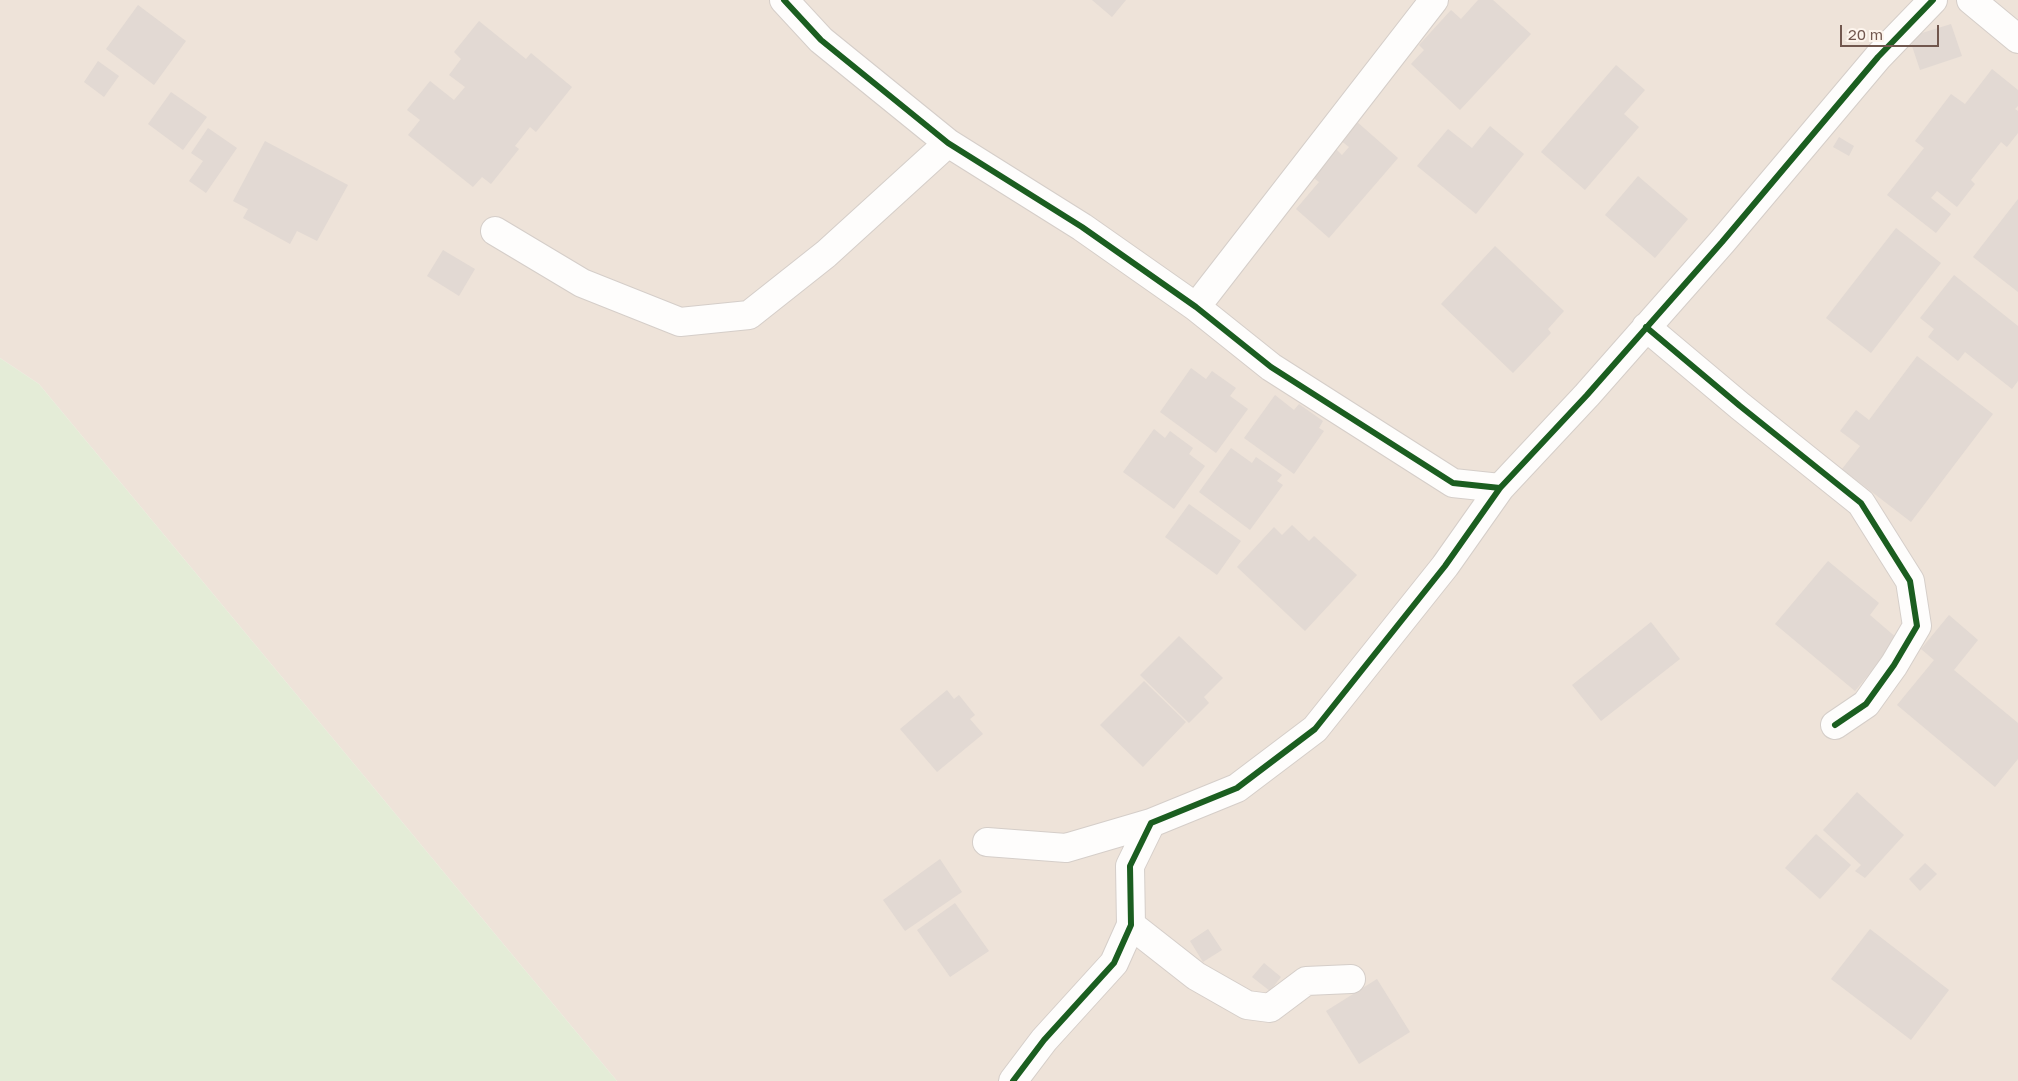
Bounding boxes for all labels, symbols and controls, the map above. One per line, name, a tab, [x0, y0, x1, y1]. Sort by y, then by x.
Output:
scale bar	[1843, 15, 1942, 47]
text: 20 m	[1848, 25, 1883, 43]

